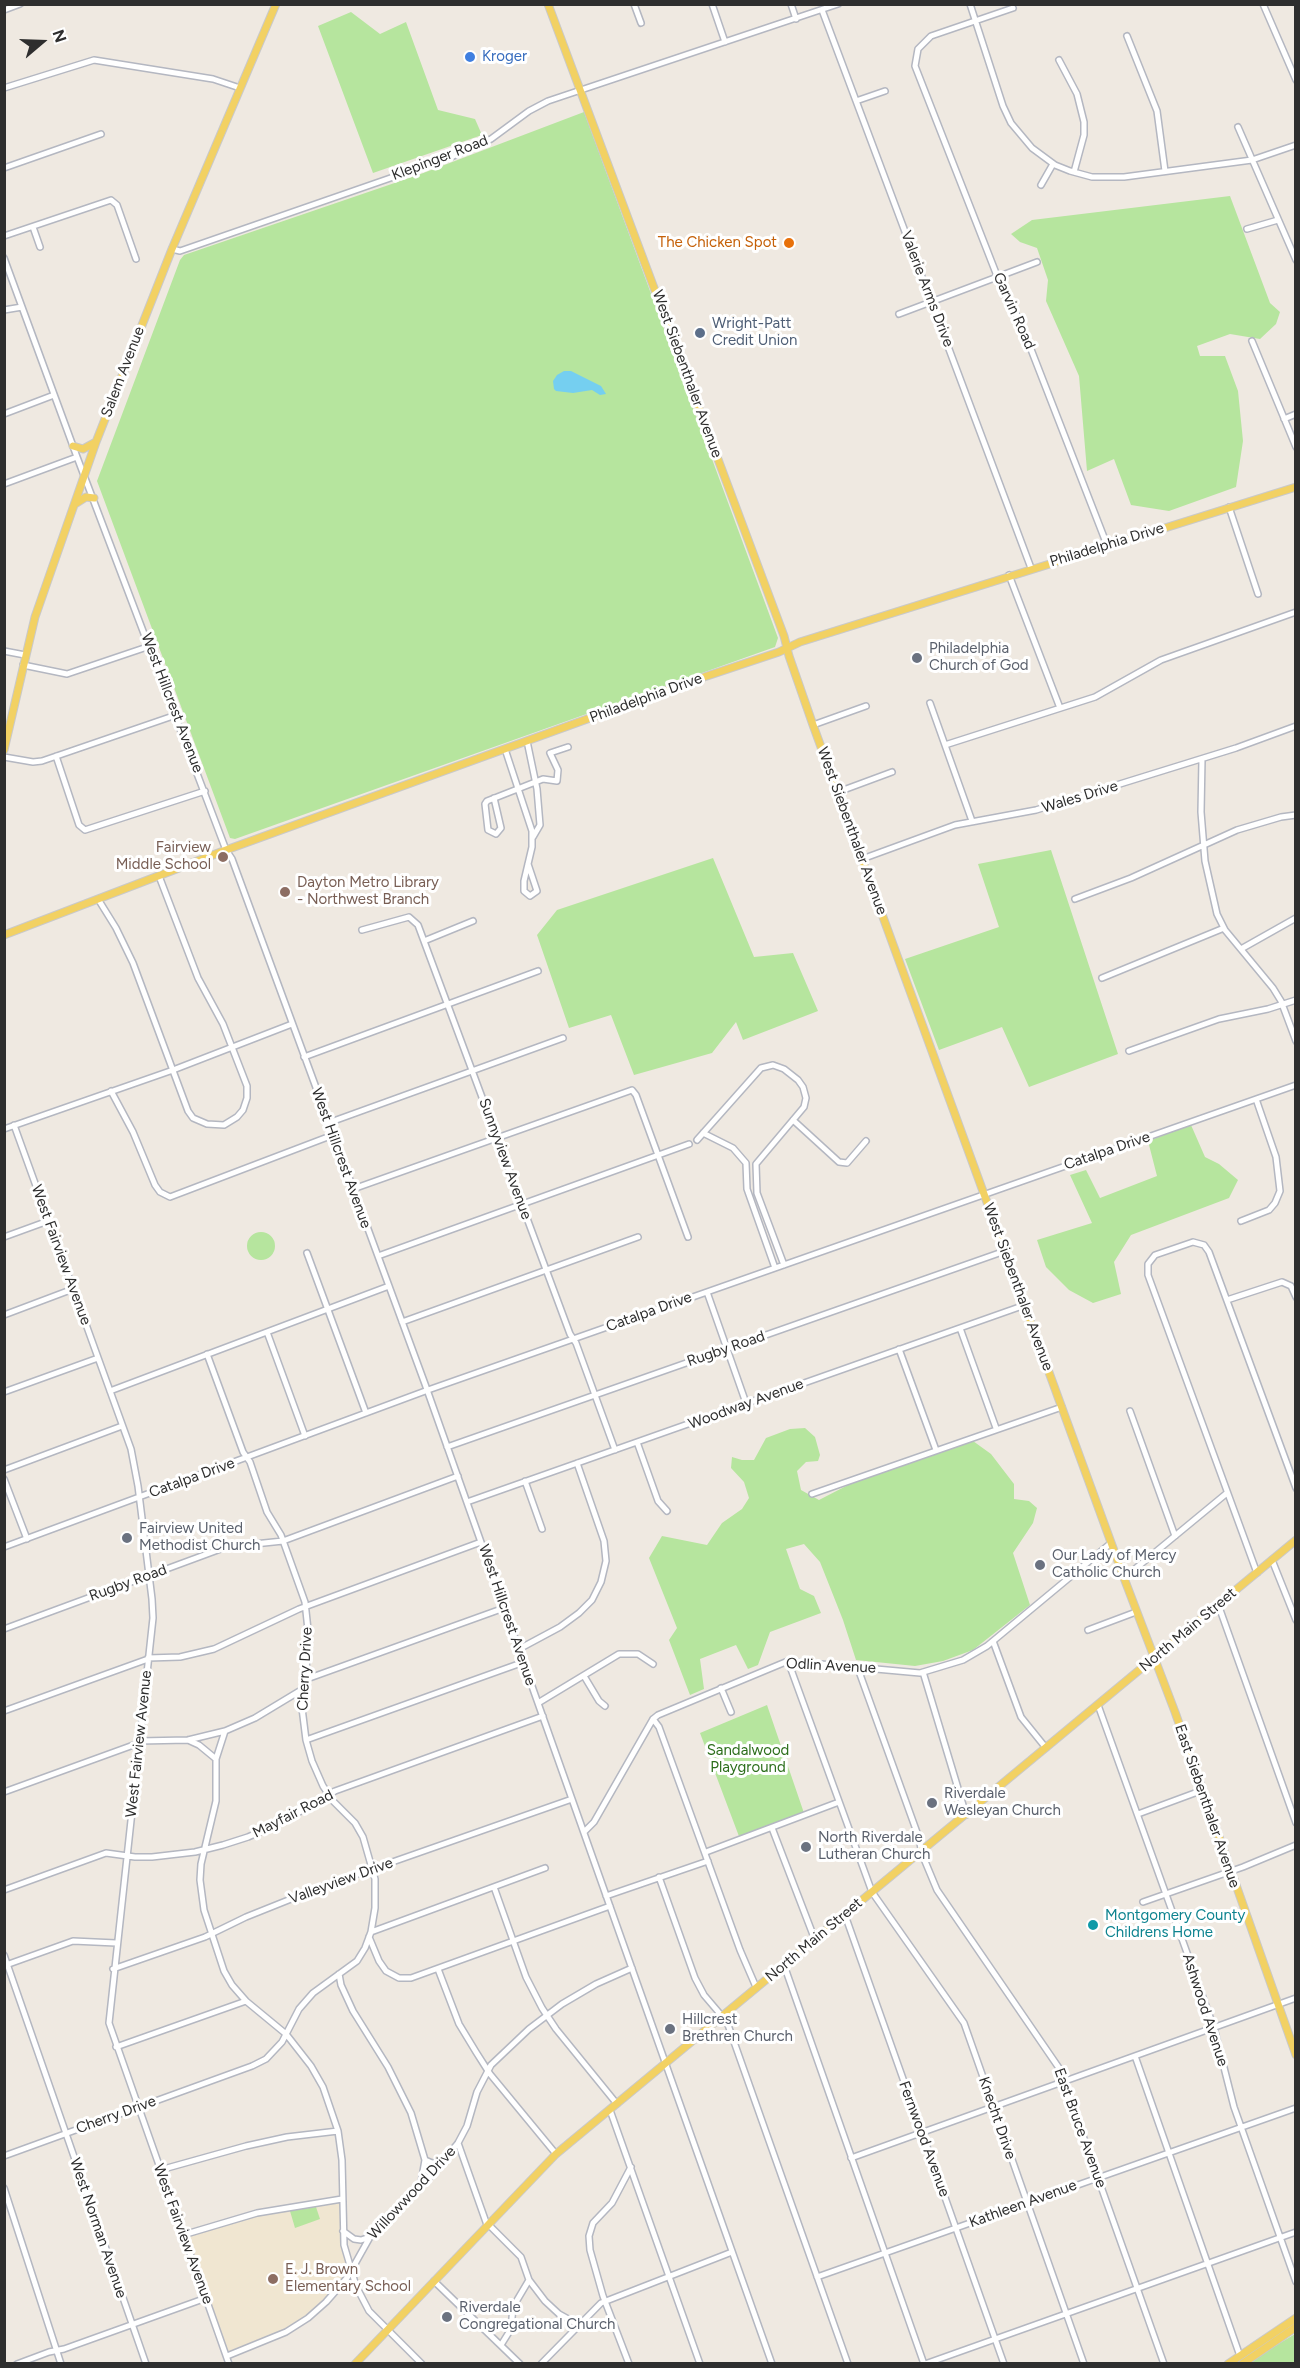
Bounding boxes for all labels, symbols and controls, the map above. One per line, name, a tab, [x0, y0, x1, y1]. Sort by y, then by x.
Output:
north arrow	[12, 12, 72, 72]
text: N	[48, 27, 70, 45]
place label: Kroger	[482, 48, 527, 66]
marker: Kroger	[463, 50, 477, 64]
street label: Klepinger Road	[389, 131, 491, 185]
street label: Valerie Arms Drive	[897, 228, 957, 350]
place label: The Chicken Spot	[658, 234, 777, 252]
marker: The Chicken Spot	[782, 236, 796, 250]
street label: Garvin Road	[989, 270, 1039, 352]
street label: West Siebenthaler Avenue	[648, 288, 726, 460]
place label: Wright-Patt Credit Union	[712, 315, 797, 350]
street label: Salem Avenue	[97, 324, 149, 420]
marker: Wright-Patt Credit Union	[693, 326, 707, 340]
street label: Philadelphia Drive	[1048, 519, 1166, 571]
street label: West Hillcrest Avenue	[137, 631, 207, 775]
place label: Philadelphia Church of God	[929, 640, 1029, 675]
marker: Philadelphia Church of God	[910, 651, 924, 665]
street label: Philadelphia Drive	[587, 669, 705, 727]
street label: West Siebenthaler Avenue	[813, 745, 891, 917]
street label: Wales Drive	[1040, 777, 1120, 817]
place label: Fairview Middle School	[116, 839, 211, 874]
marker: Fairview Middle School	[216, 850, 230, 864]
place label: Dayton Metro Library - Northwest Branch	[297, 874, 439, 909]
marker: Dayton Metro Library - Northwest Branch	[278, 885, 292, 899]
street label: West Hillcrest Avenue	[307, 1085, 375, 1231]
street label: Sunnyview Avenue	[475, 1096, 535, 1222]
street label: Catalpa Drive	[1062, 1128, 1152, 1174]
street label: West Fairview Avenue	[27, 1182, 95, 1328]
street label: West Siebenthaler Avenue	[979, 1201, 1057, 1373]
street label: Catalpa Drive	[604, 1288, 694, 1336]
street label: Rugby Road	[685, 1327, 767, 1371]
street label: Woodway Avenue	[686, 1375, 806, 1433]
street label: Catalpa Drive	[147, 1454, 237, 1502]
place label: Fairview United Methodist Church	[139, 1520, 260, 1555]
marker: Fairview United Methodist Church	[120, 1531, 134, 1545]
street label: West Hillcrest Avenue	[474, 1542, 540, 1688]
place label: Our Lady of Mercy Catholic Church	[1052, 1547, 1176, 1582]
marker: Our Lady of Mercy Catholic Church	[1033, 1558, 1047, 1572]
street label: Rugby Road	[87, 1561, 169, 1605]
street label: North Main Street	[1136, 1584, 1240, 1676]
street label: Cherry Drive	[294, 1627, 316, 1711]
street label: Odlin Avenue	[786, 1655, 876, 1677]
street label: West Fairview Avenue	[122, 1669, 156, 1819]
street label: East Siebenthaler Avenue	[1171, 1722, 1243, 1890]
park label: Sandalwood Playground	[707, 1742, 789, 1777]
place label: Riverdale Wesleyan Church	[944, 1785, 1061, 1820]
street label: Mayfair Road	[250, 1786, 336, 1842]
marker: Riverdale Wesleyan Church	[925, 1796, 939, 1810]
place label: North Riverdale Lutheran Church	[818, 1829, 930, 1864]
marker: North Riverdale Lutheran Church	[799, 1840, 813, 1854]
street label: Valleyview Drive	[287, 1854, 395, 1908]
street label: North Main Street	[762, 1894, 866, 1986]
place label: Montgomery County Childrens Home	[1105, 1907, 1245, 1942]
marker: Montgomery County Childrens Home	[1086, 1918, 1100, 1932]
street label: Ashwood Avenue	[1178, 1951, 1232, 2069]
place label: Hillcrest Brethren Church	[682, 2011, 793, 2046]
marker: Hillcrest Brethren Church	[663, 2022, 677, 2036]
street label: East Bruce Avenue	[1050, 2066, 1110, 2190]
street label: Knecht Drive	[974, 2074, 1020, 2162]
street label: Fernwood Avenue	[895, 2079, 953, 2199]
street label: Cherry Drive	[74, 2092, 158, 2138]
street label: Willowwood Drive	[364, 2143, 460, 2243]
street label: West Norman Avenue	[66, 2156, 130, 2300]
street label: West Fairview Avenue	[149, 2161, 217, 2307]
street label: Kathleen Avenue	[967, 2176, 1079, 2232]
place label: E. J. Brown Elementary School	[285, 2261, 411, 2296]
marker: E. J. Brown Elementary School	[266, 2272, 280, 2286]
place label: Riverdale Congregational Church	[459, 2299, 615, 2334]
marker: Riverdale Congregational Church	[440, 2310, 454, 2324]

